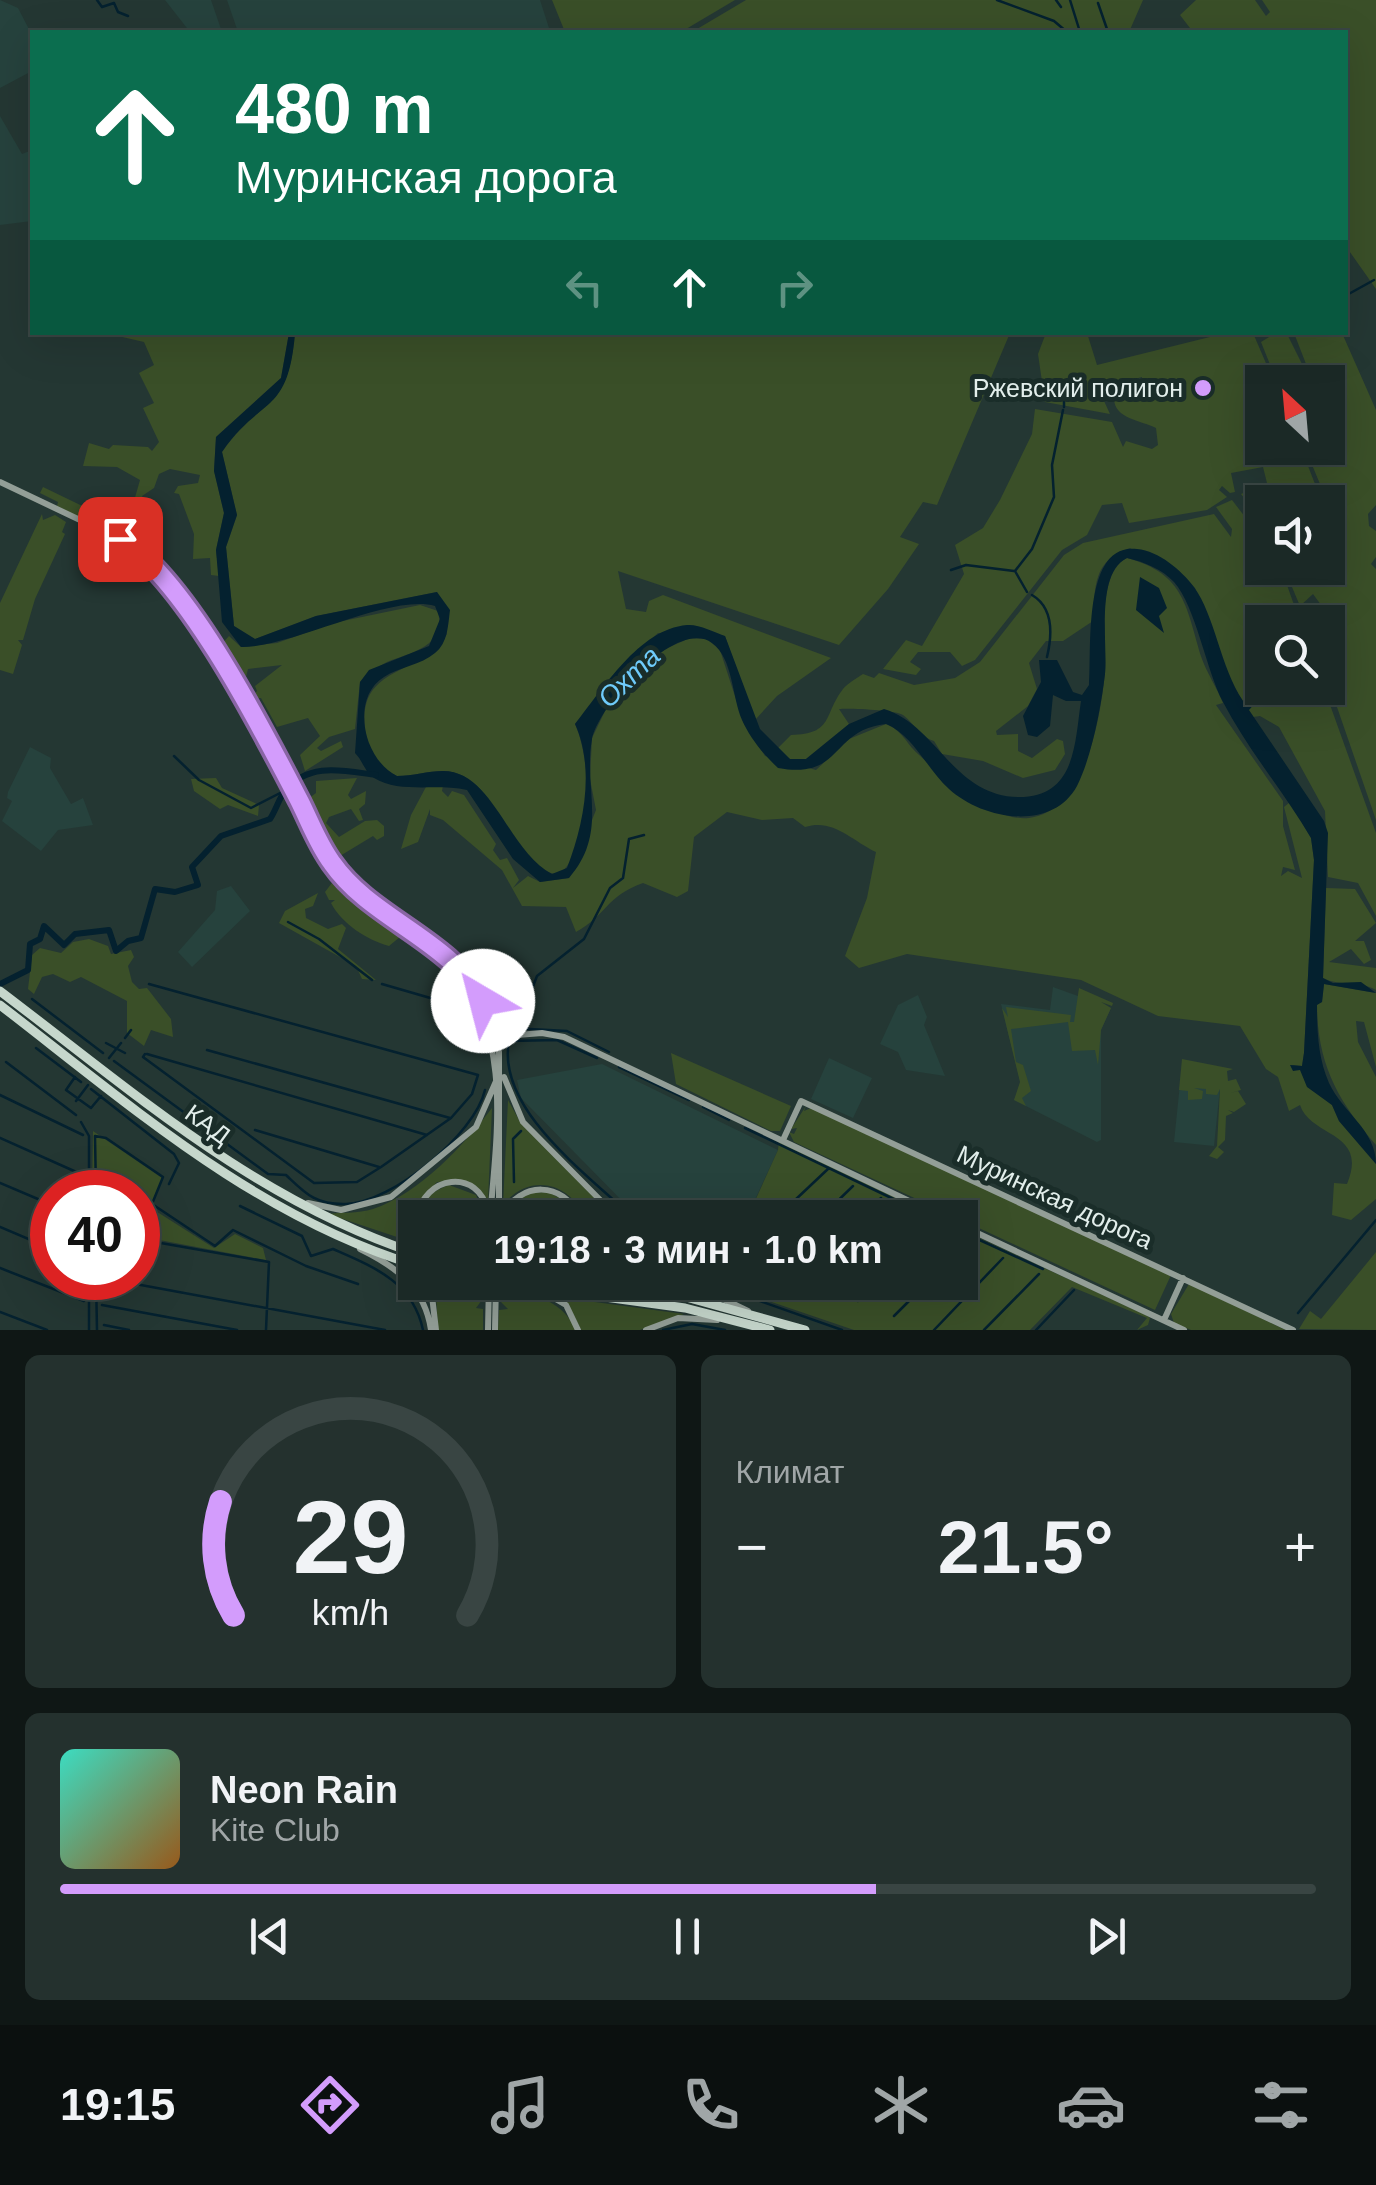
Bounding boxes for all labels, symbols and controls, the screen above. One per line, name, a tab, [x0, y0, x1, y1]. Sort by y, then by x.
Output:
icon: ahead	[70, 70, 200, 200]
text: 480 m	[235, 70, 433, 148]
text: Муринская дорога	[235, 152, 617, 203]
icon: left	[557, 260, 612, 315]
icon: ahead	[662, 260, 717, 315]
icon: right	[767, 260, 822, 315]
north arrow	[1245, 365, 1345, 465]
map controls	[1245, 365, 1345, 705]
place label: Ржевский полигон	[973, 374, 1183, 402]
marker: Ржевский полигон	[1192, 377, 1214, 399]
button: sound	[1245, 485, 1345, 585]
pin	[78, 497, 163, 582]
icon: arrive	[93, 512, 148, 567]
button: search	[1245, 605, 1345, 705]
water label: Охта	[592, 640, 666, 714]
position arrow	[431, 949, 535, 1053]
street label: КАД	[180, 1098, 236, 1150]
street label: Муринская дорога	[953, 1139, 1157, 1255]
speed limit sign: 40	[30, 1170, 160, 1300]
text: 19:18 · 3 мин · 1.0 km	[493, 1229, 883, 1271]
text: Климат	[736, 1454, 844, 1490]
text: 29	[292, 1479, 408, 1595]
text: 21.5°	[938, 1505, 1114, 1589]
text: −	[736, 1516, 768, 1578]
text: +	[1284, 1516, 1316, 1578]
text: km/h	[312, 1593, 389, 1633]
text: Neon Rain	[210, 1769, 398, 1811]
text: Kite Club	[210, 1812, 340, 1848]
icon: previous	[242, 1909, 297, 1964]
icon: pause	[660, 1909, 715, 1964]
icon: next	[1079, 1909, 1134, 1964]
icon: directions	[295, 2070, 365, 2140]
icon: music	[485, 2070, 555, 2140]
icon: phone	[676, 2070, 746, 2140]
icon: climate	[866, 2070, 936, 2140]
icon: car	[1056, 2070, 1126, 2140]
icon: filters	[1246, 2070, 1316, 2140]
text: 19:15	[60, 2079, 175, 2130]

